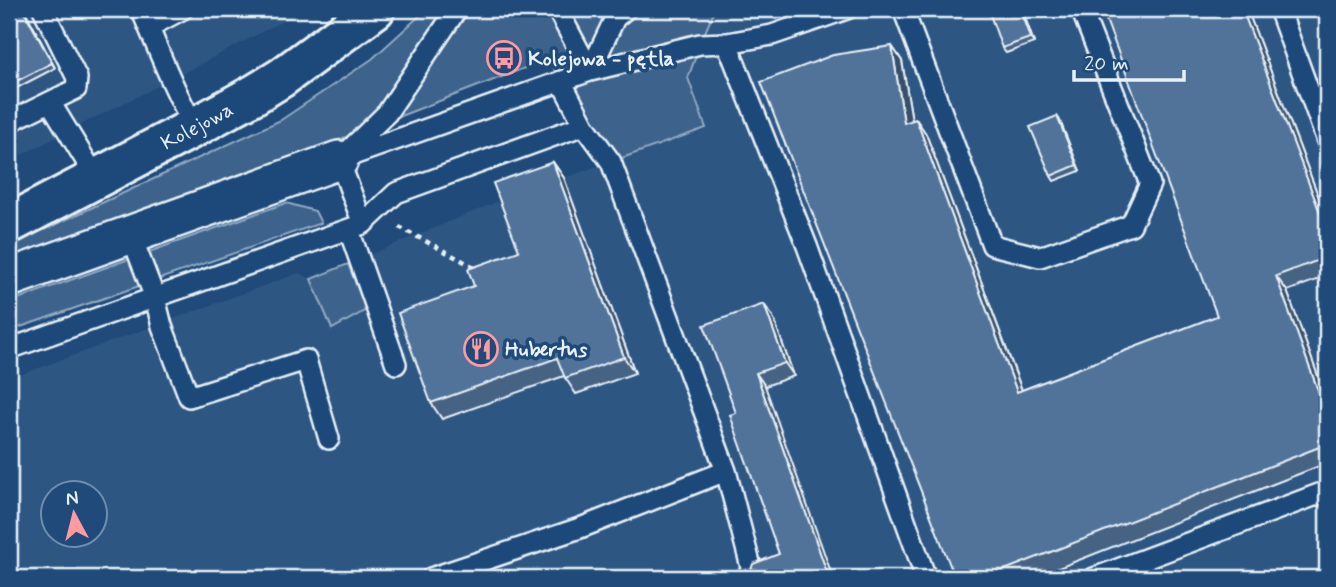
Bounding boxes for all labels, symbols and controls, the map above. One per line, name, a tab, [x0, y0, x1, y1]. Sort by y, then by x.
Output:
scale bar	[1074, 38, 1184, 82]
bus stop icon: Kolejowa - pętla	[485, 39, 523, 77]
place label: Kolejowa - pętla	[528, 45, 675, 73]
text: 20 m	[1084, 50, 1129, 78]
street label: Kolejowa	[156, 96, 239, 157]
restaurant icon: Hubertus	[462, 330, 500, 368]
place label: Hubertus	[505, 336, 588, 364]
north arrow	[38, 478, 108, 548]
text: N	[64, 485, 80, 512]

